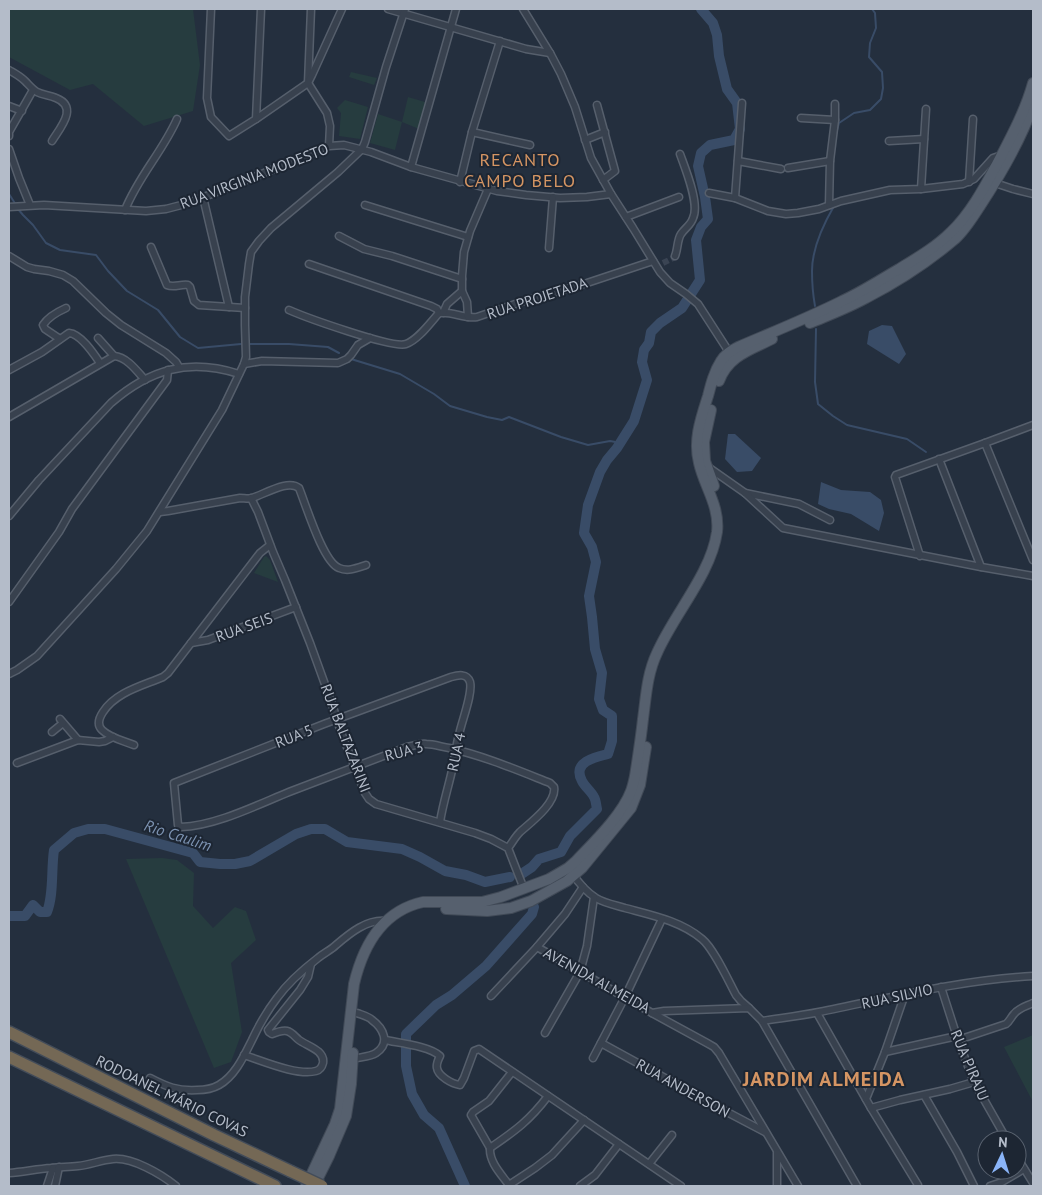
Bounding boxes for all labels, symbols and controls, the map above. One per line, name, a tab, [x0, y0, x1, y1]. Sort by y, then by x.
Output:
street label: RUA VIRGINIA MODESTO	[177, 139, 331, 213]
district label: RECANTO CAMPO BELO	[464, 148, 576, 192]
street label: RUA PROJETADA	[484, 273, 590, 323]
street label: RUA SEIS	[213, 608, 275, 646]
street label: RUA BALTAZARINI	[317, 681, 375, 795]
street label: RUA 5	[272, 720, 316, 752]
street label: RUA 4	[443, 731, 469, 773]
street label: RUA 3	[383, 737, 425, 765]
water label: Rio Caulim	[142, 815, 214, 855]
street label: AVENIDA ALMEIDA	[540, 943, 654, 1017]
street label: RUA SILVIO	[860, 979, 934, 1013]
street label: RUA PIRAJU	[947, 1027, 993, 1103]
street label: RODOANEL MÁRIO COVAS	[93, 1051, 251, 1141]
street label: RUA ANDERSON	[633, 1054, 733, 1122]
district label: JARDIM ALMEIDA	[742, 1066, 905, 1092]
north arrow	[977, 1130, 1027, 1180]
text: N	[998, 1133, 1008, 1151]

